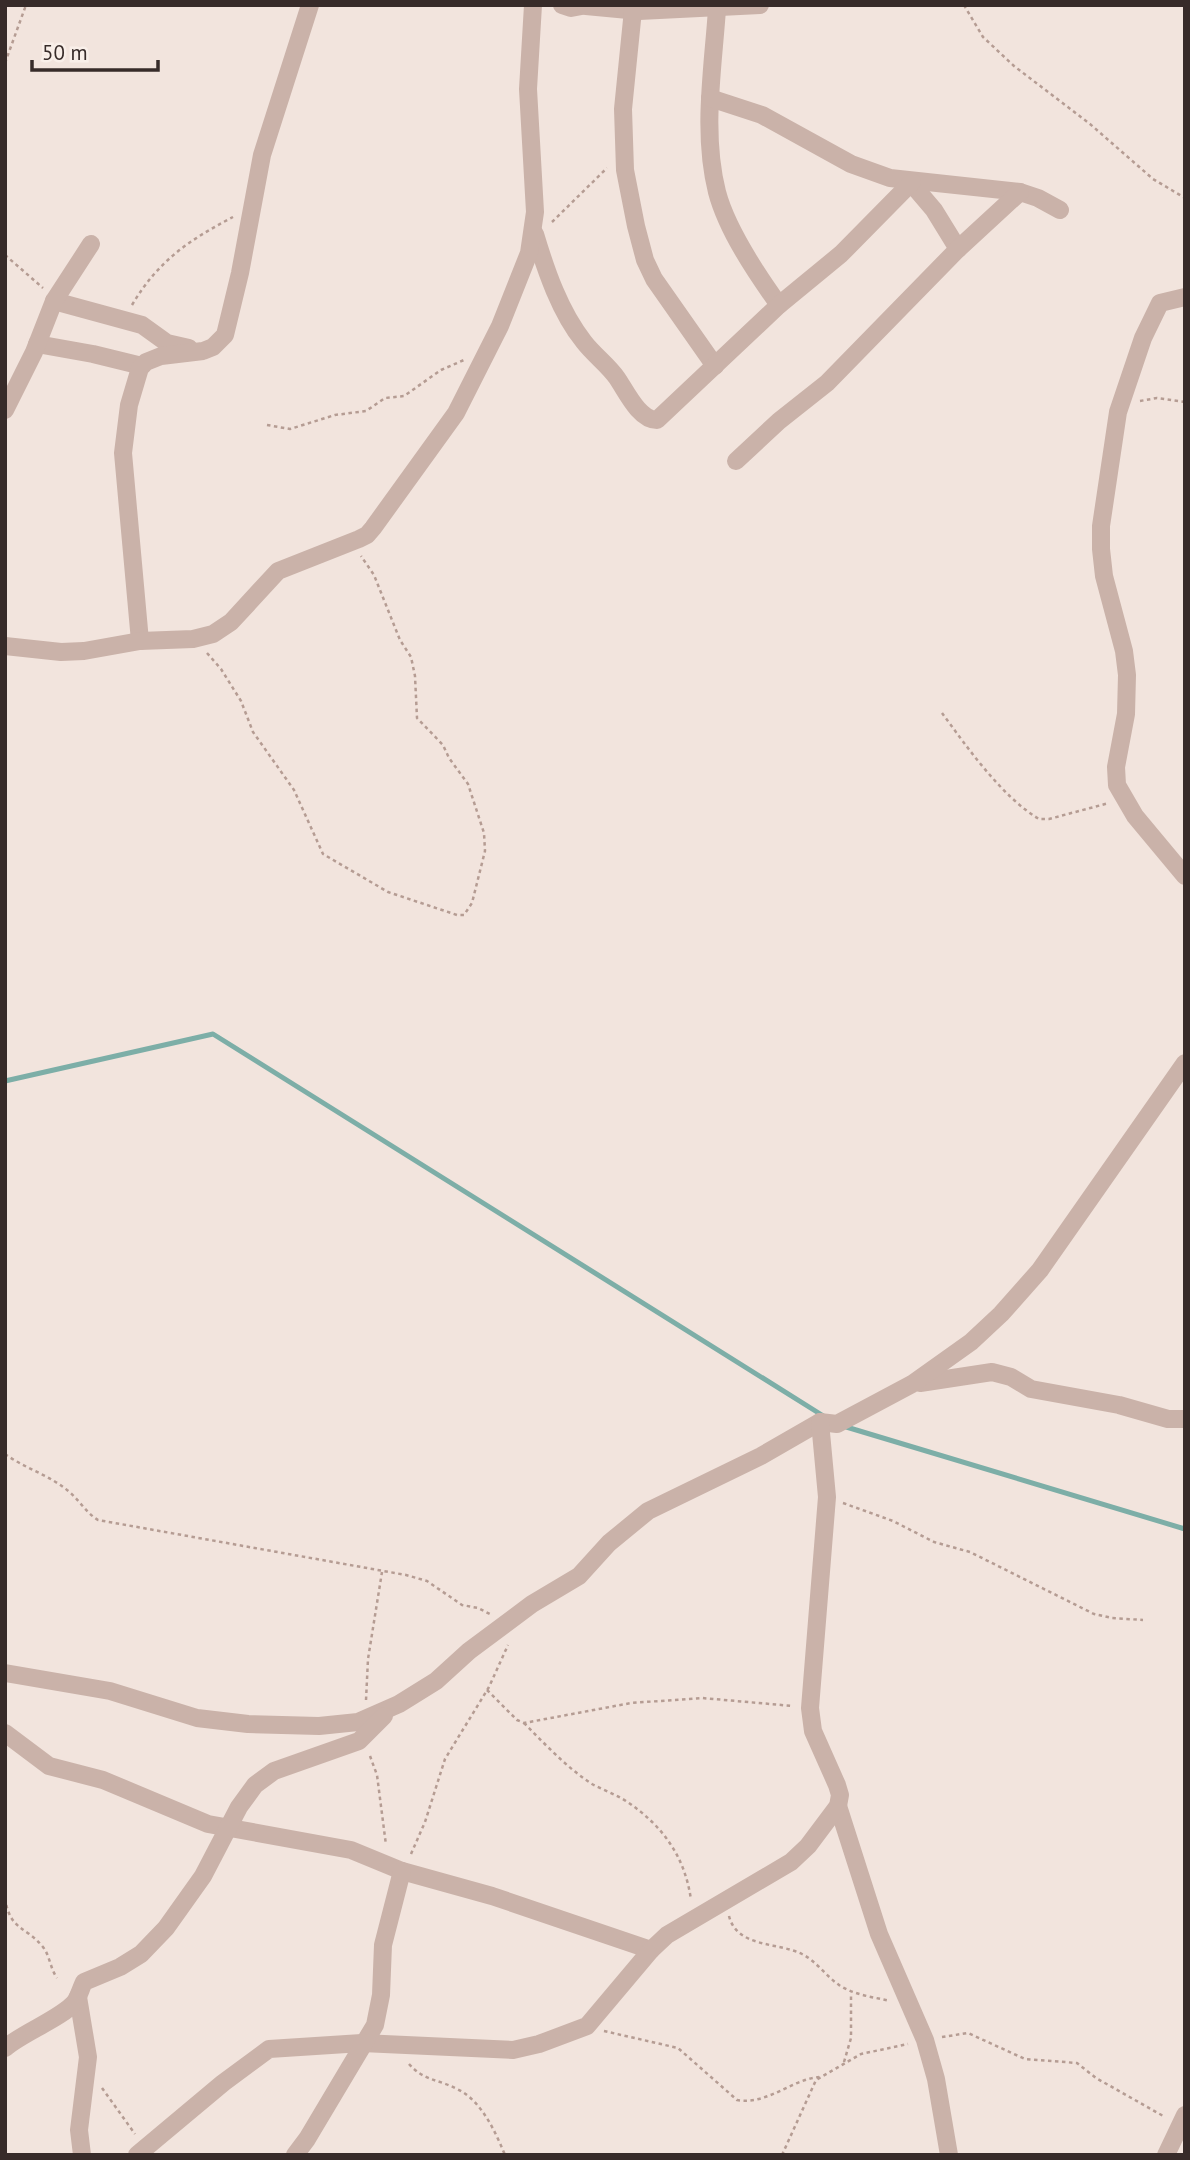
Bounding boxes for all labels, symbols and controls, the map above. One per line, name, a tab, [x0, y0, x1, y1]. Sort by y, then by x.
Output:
scale bar	[32, 28, 158, 72]
text: 50 m	[42, 39, 88, 66]

